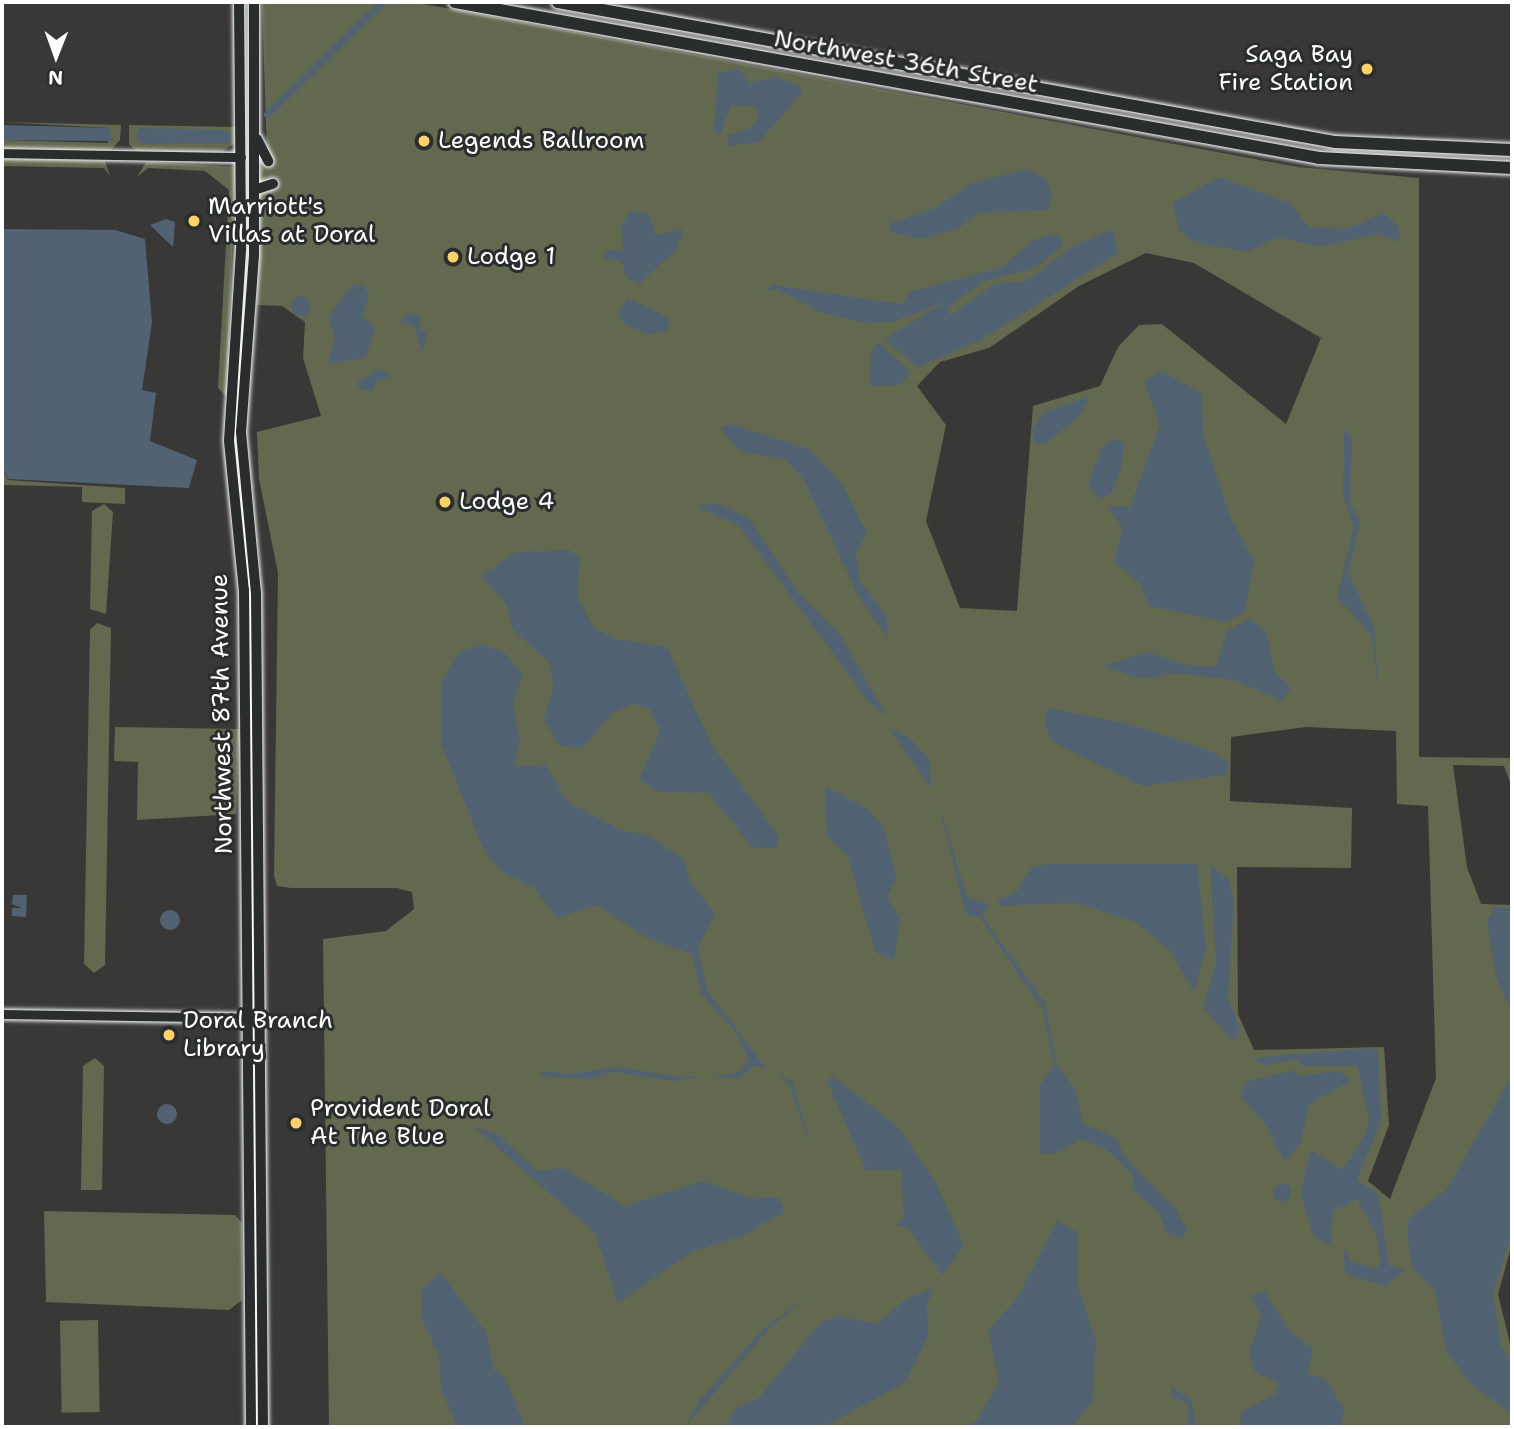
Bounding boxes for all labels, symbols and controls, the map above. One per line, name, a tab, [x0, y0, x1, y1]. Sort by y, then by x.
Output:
north arrow	[21, 21, 91, 91]
street label: Northwest 36th Street	[772, 25, 1040, 99]
place label: Saga Bay Fire Station	[1218, 41, 1353, 97]
marker: Saga Bay Fire Station	[1359, 61, 1375, 77]
text: N	[48, 65, 63, 90]
place label: Legends Ballroom	[438, 127, 644, 155]
marker: Legends Ballroom	[416, 133, 432, 149]
place label: Marriott's Villas at Doral	[208, 193, 375, 249]
marker: Marriott's Villas at Doral	[186, 213, 202, 229]
place label: Lodge 1	[467, 243, 555, 271]
marker: Lodge 1	[445, 249, 461, 265]
place label: Lodge 4	[459, 488, 554, 516]
marker: Lodge 4	[437, 494, 453, 510]
street label: Northwest 87th Avenue	[205, 573, 239, 855]
place label: Doral Branch Library	[183, 1007, 333, 1063]
marker: Doral Branch Library	[161, 1027, 177, 1043]
place label: Provident Doral At The Blue	[310, 1095, 490, 1151]
marker: Provident Doral At The Blue	[288, 1115, 304, 1131]

